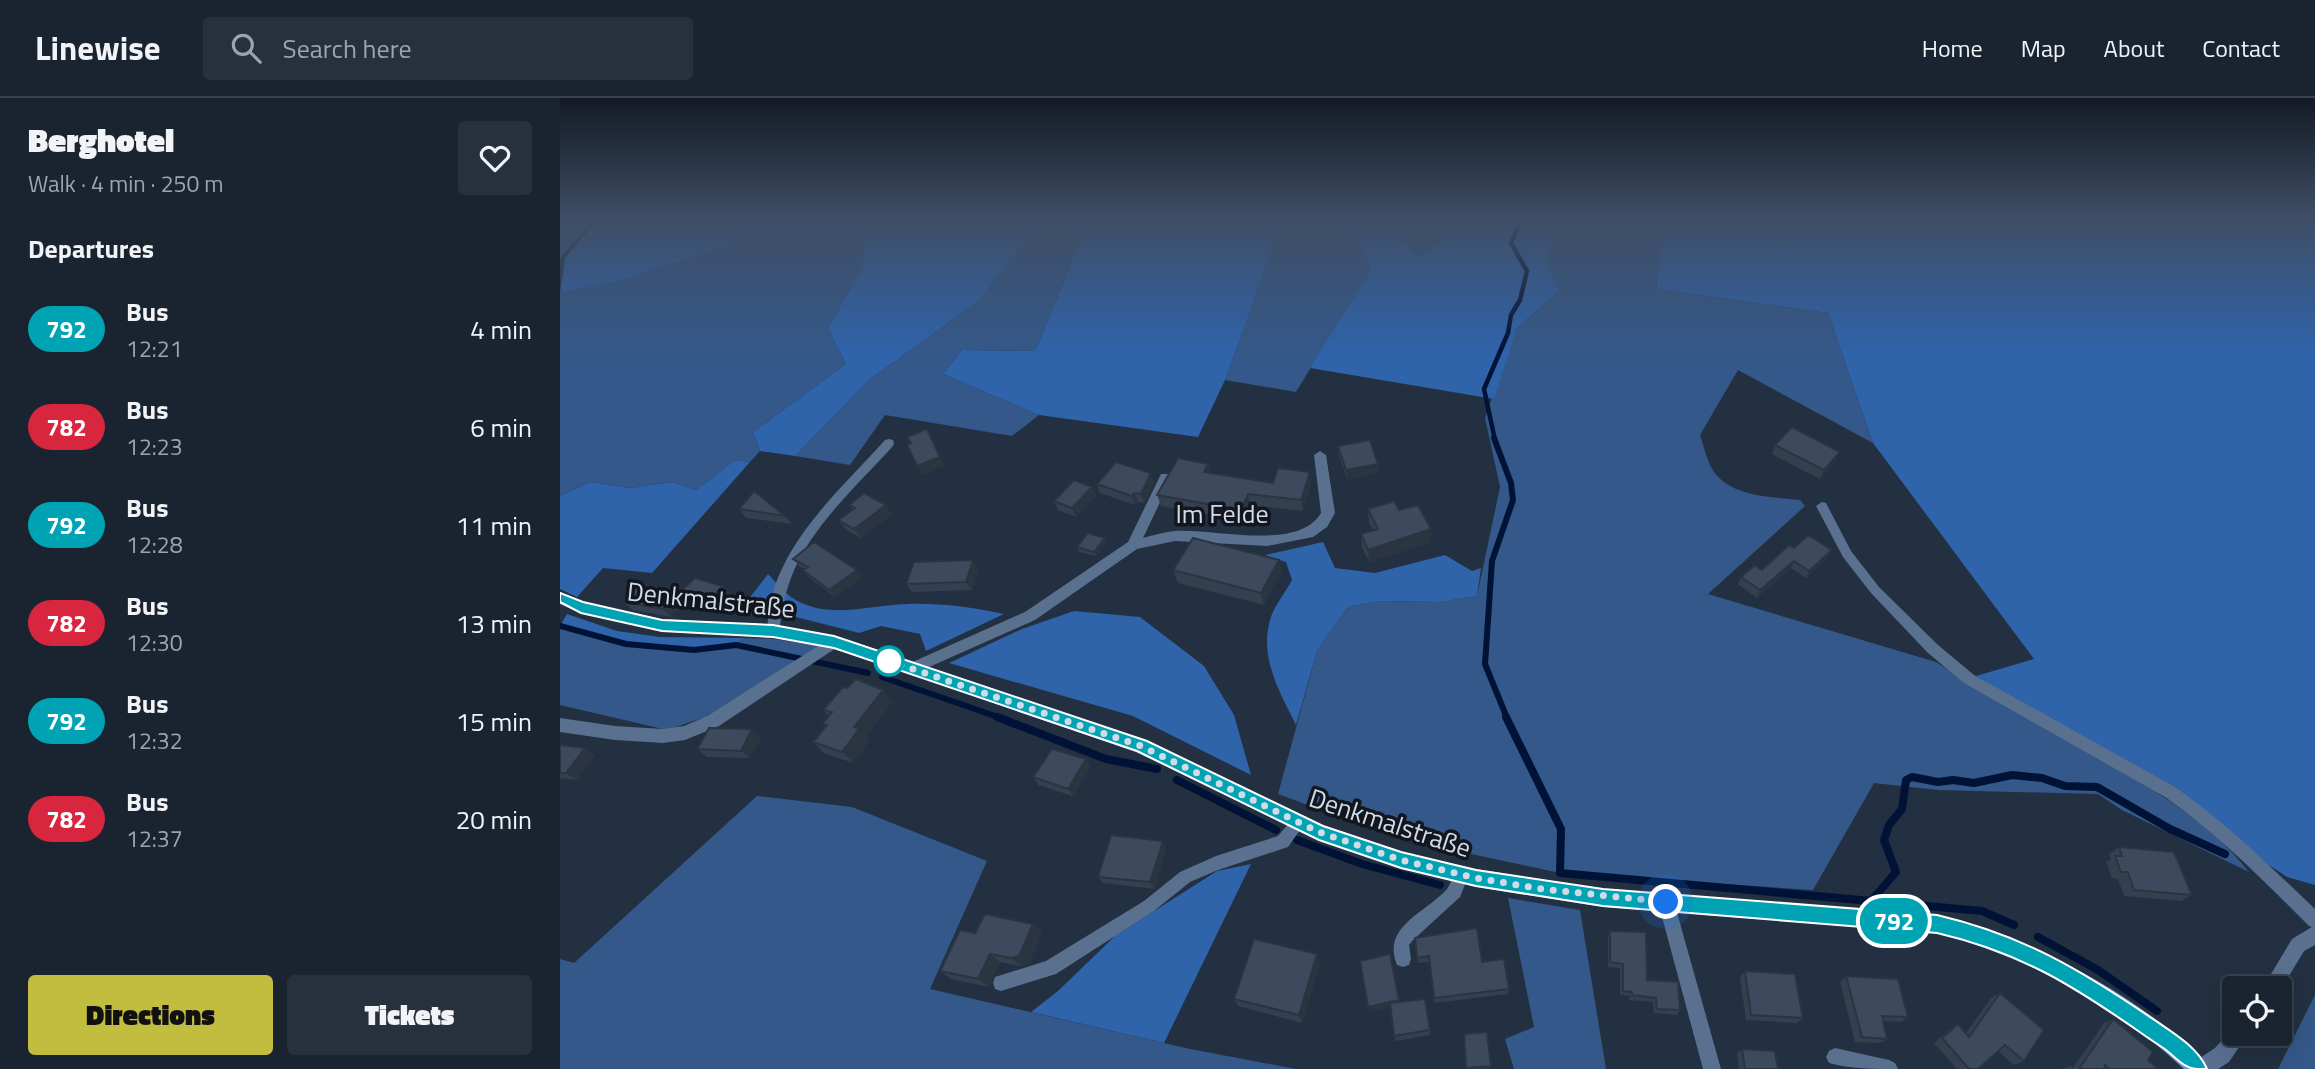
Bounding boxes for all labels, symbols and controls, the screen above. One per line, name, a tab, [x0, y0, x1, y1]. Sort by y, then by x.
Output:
search box	[203, 17, 693, 80]
text: Linewise	[35, 23, 161, 73]
icon: search	[227, 29, 265, 67]
text: Search here	[283, 29, 412, 68]
text: Home	[1922, 30, 1983, 66]
text: Map	[2021, 30, 2066, 66]
text: About	[2104, 30, 2164, 66]
text: Contact	[2202, 30, 2280, 66]
text: Berghotel	[28, 115, 174, 165]
button: heart	[458, 121, 532, 195]
text: Walk · 4 min · 250 m	[28, 166, 224, 201]
text: Departures	[28, 229, 154, 268]
text: Bus	[126, 292, 168, 331]
text: 4 min	[470, 310, 532, 349]
text: 792	[46, 311, 87, 347]
text: 12:21	[126, 331, 183, 366]
text: Bus	[126, 390, 168, 429]
text: 6 min	[470, 408, 532, 447]
text: 782	[46, 409, 87, 445]
text: 12:23	[126, 429, 183, 464]
text: Bus	[126, 488, 168, 527]
street label: Im Felde	[1175, 494, 1269, 533]
text: 11 min	[456, 506, 532, 545]
text: 792	[46, 507, 87, 543]
text: 12:28	[126, 527, 183, 562]
street label: Denkmalstraße	[625, 571, 797, 628]
text: Bus	[126, 586, 168, 625]
text: 13 min	[456, 604, 532, 643]
text: 782	[46, 605, 87, 641]
text: 12:30	[126, 625, 183, 660]
unlabelled marker	[874, 646, 904, 676]
text: Bus	[126, 684, 168, 723]
text: 15 min	[456, 702, 532, 741]
text: 792	[46, 703, 87, 739]
text: 12:32	[126, 723, 183, 758]
street label: Denkmalstraße	[1304, 778, 1476, 867]
text: Bus	[126, 782, 168, 821]
text: 20 min	[456, 800, 532, 839]
text: 782	[46, 801, 87, 837]
text: 12:37	[126, 821, 183, 856]
your location	[1648, 884, 1683, 919]
line badge: 792	[1854, 898, 1934, 944]
text: 792	[1874, 903, 1914, 939]
button: Directions	[28, 975, 273, 1055]
button: Tickets	[287, 975, 532, 1055]
map controls	[2222, 976, 2292, 1046]
button: locate	[2222, 976, 2292, 1046]

